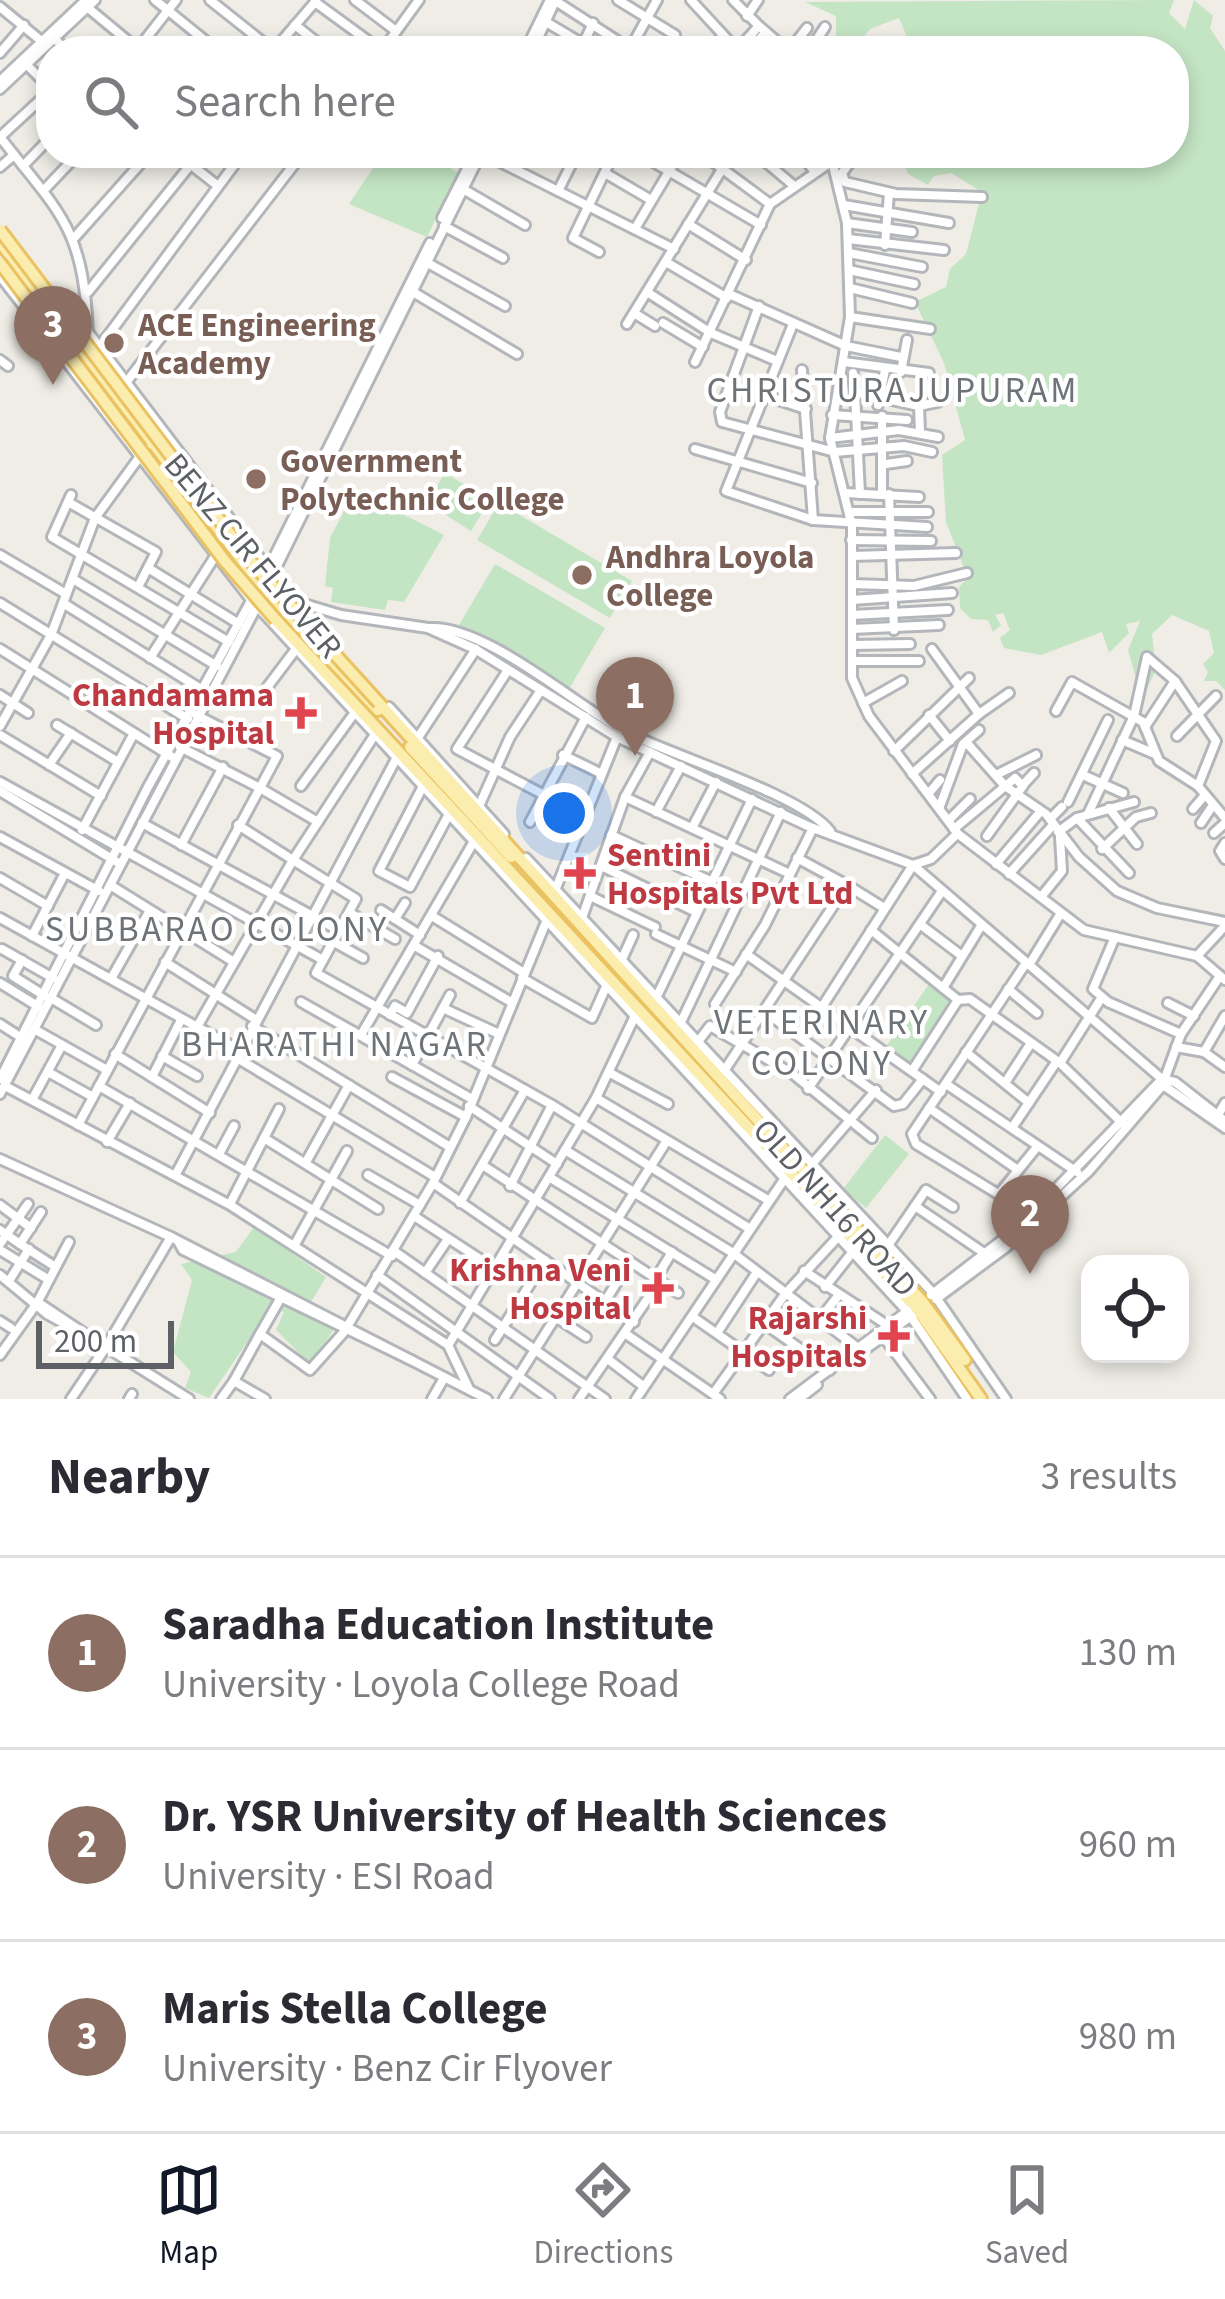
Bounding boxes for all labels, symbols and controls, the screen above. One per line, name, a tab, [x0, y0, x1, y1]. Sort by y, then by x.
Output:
search box	[36, 36, 1189, 168]
icon: search	[78, 69, 144, 135]
text: Search here	[174, 70, 396, 134]
pin: 3	[14, 286, 92, 385]
place label: ACE Engineering Academy	[137, 302, 376, 387]
marker: ACE Engineering Academy	[101, 330, 127, 356]
district label: CHRISTURAJUPURAM	[706, 365, 1080, 416]
place label: Government Polytechnic College	[280, 438, 565, 523]
street label: BENZ CIR FLYOVER	[153, 443, 353, 669]
marker: Government Polytechnic College	[243, 466, 269, 492]
place label: Andhra Loyola College	[605, 534, 814, 619]
marker: Andhra Loyola College	[569, 562, 595, 588]
pin: 1	[596, 657, 674, 756]
place label: Chandamama Hospital	[72, 672, 275, 757]
marker: Chandamama Hospital	[285, 697, 317, 729]
your location	[534, 783, 594, 843]
place label: Sentini Hospitals Pvt Ltd	[607, 832, 853, 917]
marker: Sentini Hospitals Pvt Ltd	[564, 857, 596, 889]
district label: SUBBARAO COLONY	[45, 904, 389, 955]
district label: VETERINARY COLONY	[714, 997, 930, 1089]
district label: BHARATHI NAGAR	[181, 1019, 489, 1070]
street label: OLD NH16 ROAD	[742, 1108, 928, 1308]
pin: 2	[991, 1175, 1069, 1274]
place label: Krishna Veni Hospital	[449, 1247, 632, 1332]
map controls	[1081, 1255, 1189, 1363]
button: locate	[1081, 1255, 1189, 1363]
marker: Krishna Veni Hospital	[642, 1272, 674, 1304]
place label: Rajarshi Hospitals	[731, 1295, 867, 1380]
scale bar	[36, 1315, 174, 1368]
text: 200 m	[54, 1318, 137, 1365]
marker: Rajarshi Hospitals	[878, 1320, 910, 1352]
text: Nearby	[48, 1441, 210, 1513]
text: 3 results	[1041, 1449, 1177, 1505]
text: Saradha Education Institute	[162, 1593, 714, 1657]
text: 1	[77, 1625, 97, 1681]
text: 130 m	[1079, 1625, 1177, 1681]
text: University · Loyola College Road	[162, 1657, 680, 1713]
text: Dr. YSR University of Health Sciences	[162, 1785, 887, 1849]
text: 2	[77, 1817, 97, 1873]
text: 960 m	[1079, 1817, 1177, 1873]
text: University · ESI Road	[162, 1849, 495, 1905]
text: Maris Stella College	[162, 1977, 547, 2041]
text: 3	[77, 2009, 97, 2065]
text: 980 m	[1079, 2009, 1177, 2065]
text: University · Benz Cir Flyover	[162, 2041, 612, 2097]
tab: Map	[156, 2157, 222, 2276]
tab: Directions	[534, 2157, 673, 2276]
tab: Saved	[985, 2157, 1069, 2276]

